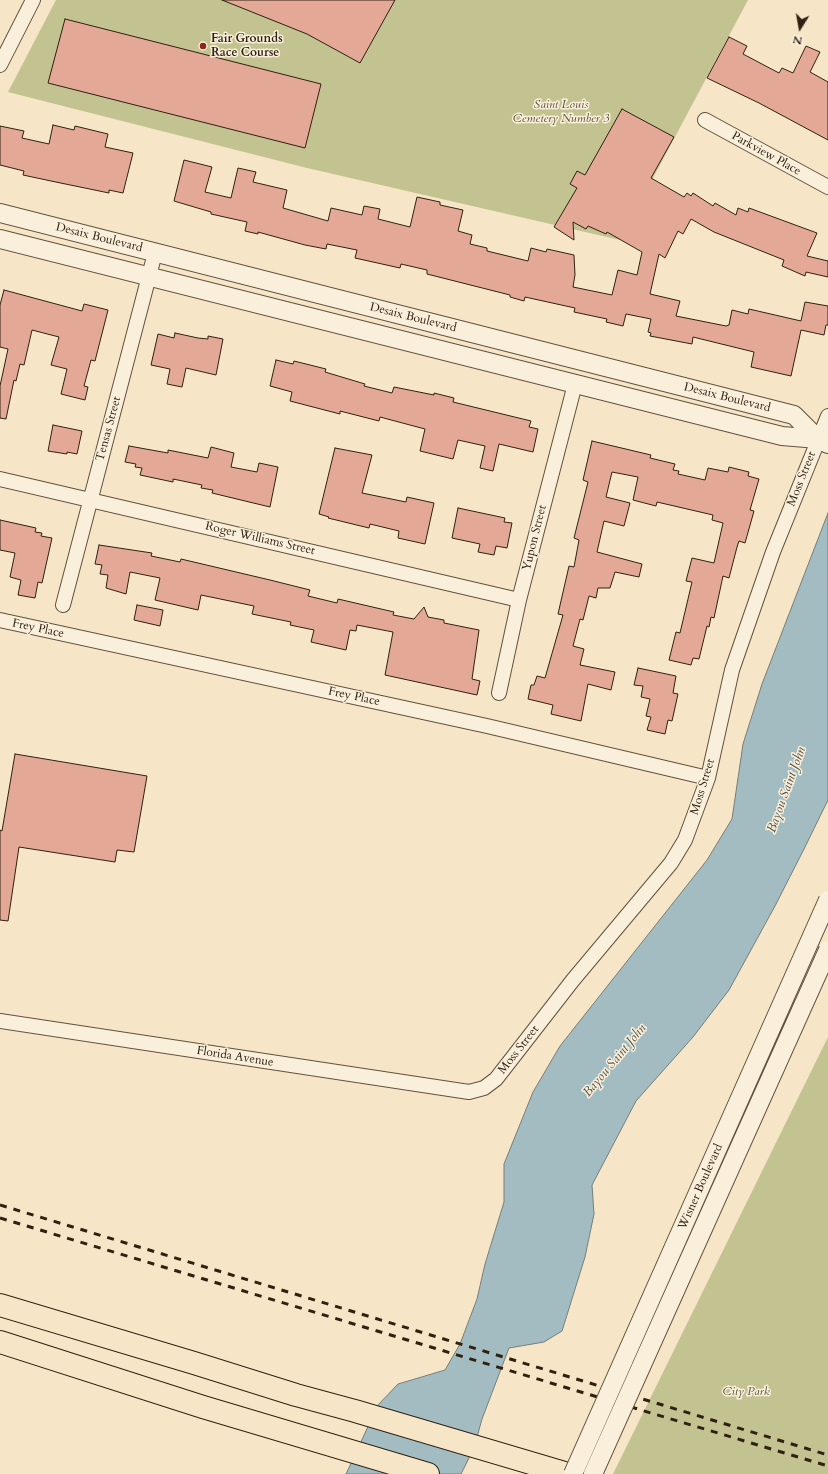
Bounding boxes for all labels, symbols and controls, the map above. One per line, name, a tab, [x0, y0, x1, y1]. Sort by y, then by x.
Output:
north arrow	[780, 8, 820, 48]
place label: Fair Grounds Race Course	[211, 32, 283, 60]
text: N	[792, 32, 804, 49]
marker: Fair Grounds Race Course	[198, 41, 208, 51]
park label: Saint Louis Cemetery Number 3	[513, 98, 609, 126]
street label: Parkview Place	[729, 129, 803, 179]
street label: Desaix Boulevard	[54, 220, 144, 256]
street label: Desaix Boulevard	[368, 300, 458, 336]
street label: Desaix Boulevard	[682, 380, 772, 416]
street label: Tensas Street	[93, 395, 125, 463]
street label: Moss Street	[784, 449, 820, 509]
street label: Yupon Street	[520, 504, 550, 572]
street label: Roger Williams Street	[204, 519, 316, 559]
street label: Frey Place	[11, 617, 65, 641]
street label: Frey Place	[327, 685, 381, 709]
water label: Bayou Saint John	[764, 745, 810, 835]
street label: Moss Street	[688, 757, 718, 817]
water label: Bayou Saint John	[580, 1022, 650, 1100]
street label: Moss Street	[496, 1023, 542, 1077]
street label: Florida Avenue	[195, 1044, 275, 1070]
street label: Wisner Boulevard	[676, 1142, 726, 1232]
park label: City Park	[722, 1385, 770, 1399]

